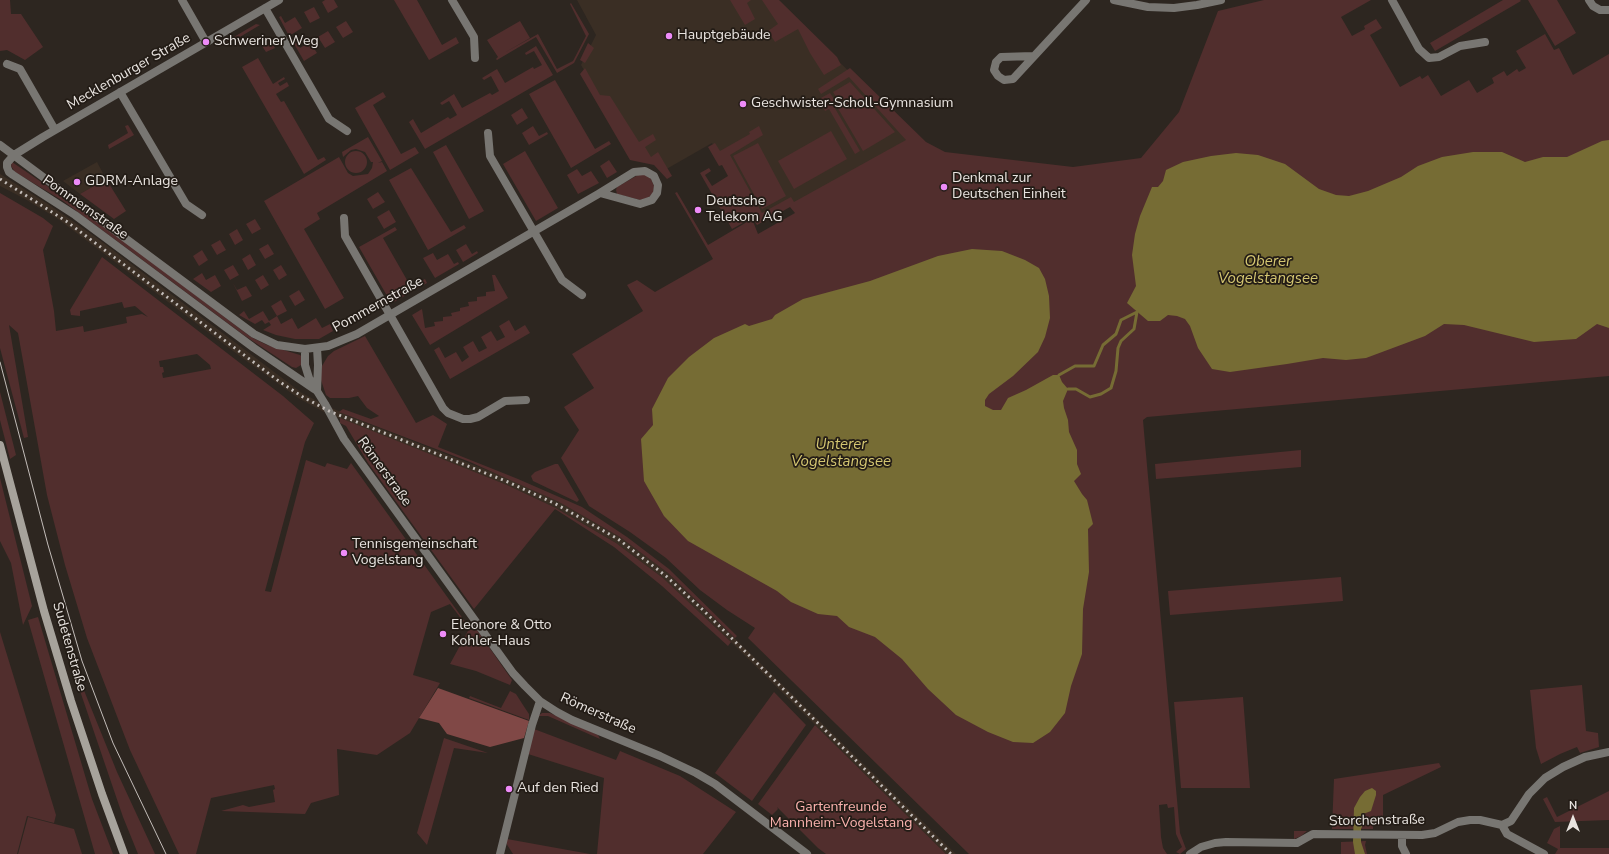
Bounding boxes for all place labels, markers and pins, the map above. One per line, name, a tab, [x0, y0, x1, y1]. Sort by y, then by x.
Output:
place label: Hauptgebäude	[677, 28, 771, 44]
marker: Hauptgebäude	[664, 31, 674, 41]
place label: Schweriner Weg	[214, 34, 319, 50]
marker: Schweriner Weg	[201, 37, 211, 47]
place label: Geschwister-Scholl-Gymnasium	[751, 96, 954, 112]
marker: Geschwister-Scholl-Gymnasium	[738, 99, 748, 109]
place label: Denkmal zur Deutschen Einheit	[952, 171, 1066, 204]
place label: GDRM-Anlage	[85, 174, 178, 190]
marker: GDRM-Anlage	[72, 177, 82, 187]
marker: Denkmal zur Deutschen Einheit	[939, 182, 949, 192]
place label: Deutsche Telekom AG	[706, 194, 783, 226]
marker: Deutsche Telekom AG	[693, 205, 703, 215]
place label: Tennisgemeinschaft Vogelstang	[352, 537, 477, 570]
marker: Tennisgemeinschaft Vogelstang	[339, 548, 349, 558]
place label: Eleonore & Otto Kohler-Haus	[451, 618, 552, 650]
marker: Eleonore & Otto Kohler-Haus	[438, 629, 448, 639]
place label: Auf den Ried	[517, 781, 599, 797]
marker: Auf den Ried	[504, 784, 514, 794]

